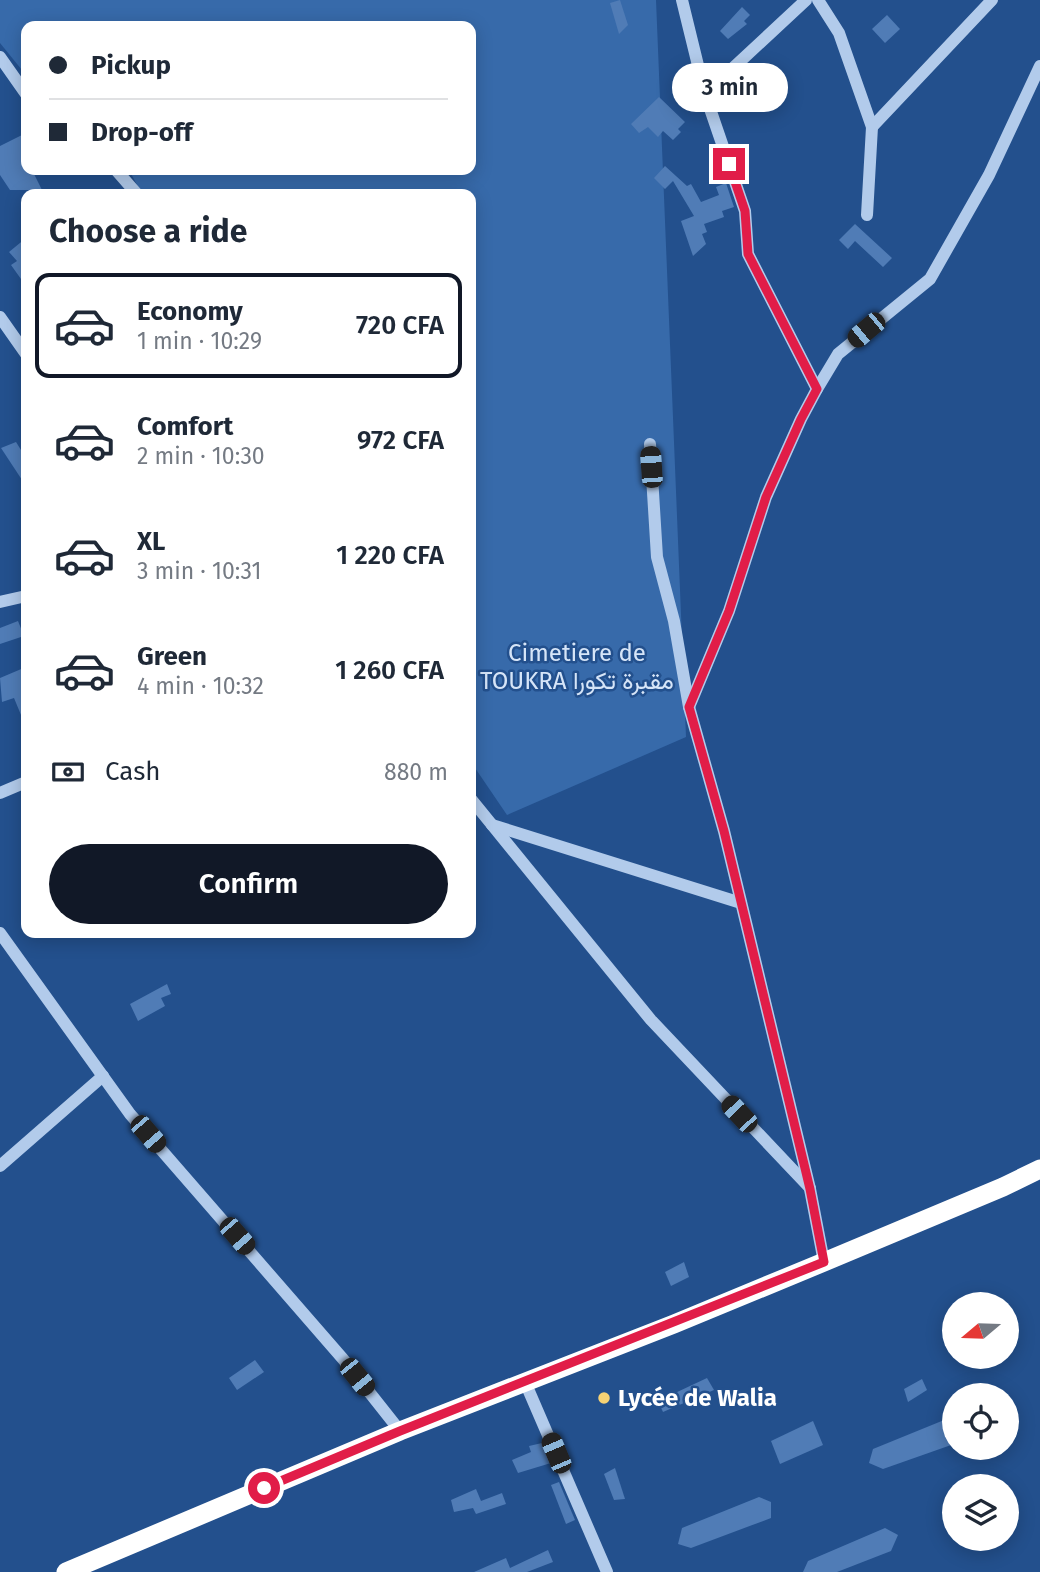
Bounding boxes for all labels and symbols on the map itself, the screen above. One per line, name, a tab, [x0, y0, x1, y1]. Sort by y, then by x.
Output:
callout: 3 min	[671, 62, 787, 111]
route end	[713, 148, 745, 180]
car	[844, 308, 889, 352]
car	[640, 445, 663, 489]
park label: Cimetiere de TOUKRA مقبرة تكورا	[480, 639, 674, 696]
car	[717, 1091, 762, 1137]
car	[127, 1111, 170, 1157]
car	[216, 1213, 259, 1259]
north arrow	[942, 1292, 1018, 1368]
car	[336, 1354, 379, 1400]
place label: Lycée de Walia	[618, 1384, 777, 1412]
marker: Lycée de Walia	[596, 1390, 612, 1406]
car	[539, 1430, 574, 1476]
route start	[248, 1472, 280, 1504]

